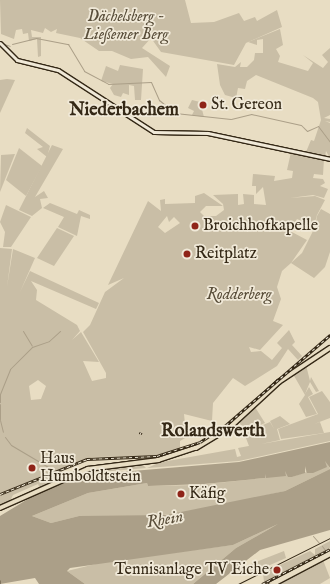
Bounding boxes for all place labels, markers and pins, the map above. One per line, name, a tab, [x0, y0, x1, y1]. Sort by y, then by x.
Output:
place label: St. Gereon	[211, 95, 282, 115]
marker: St. Gereon	[198, 100, 208, 110]
place label: Broichhofkapelle	[203, 216, 318, 236]
marker: Broichhofkapelle	[190, 221, 200, 231]
place label: Reitplatz	[195, 244, 257, 264]
marker: Reitplatz	[182, 249, 192, 259]
place label: Haus Humboldtstein	[40, 449, 141, 487]
marker: Haus Humboldtstein	[27, 463, 37, 473]
place label: Käfig	[189, 484, 225, 504]
marker: Käfig	[176, 489, 186, 499]
place label: Tennisanlage TV Eiche	[114, 560, 269, 580]
marker: Tennisanlage TV Eiche	[272, 565, 282, 575]

